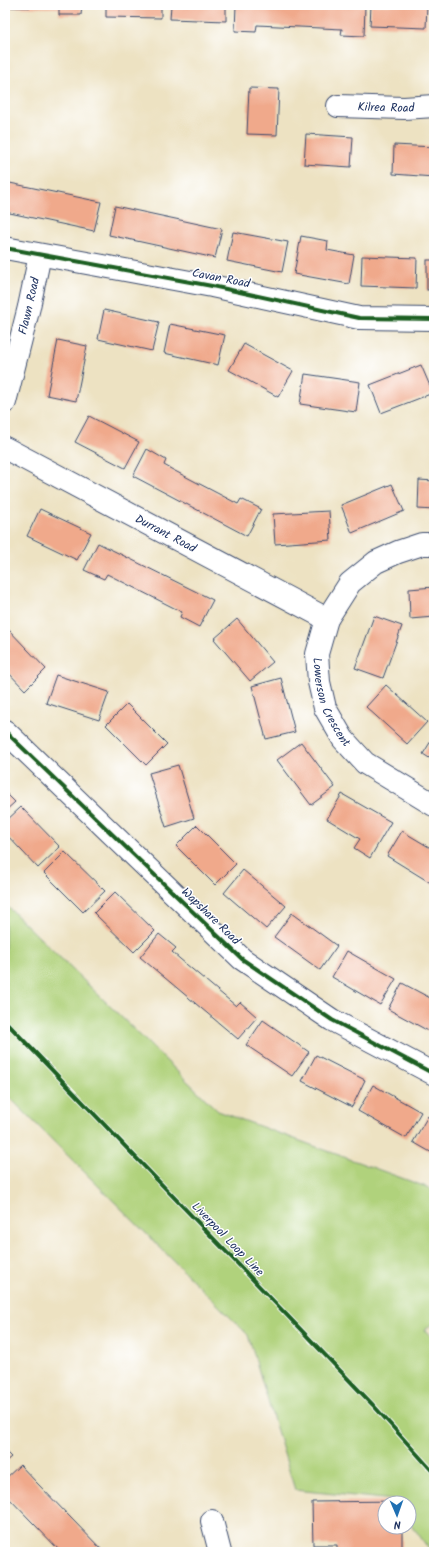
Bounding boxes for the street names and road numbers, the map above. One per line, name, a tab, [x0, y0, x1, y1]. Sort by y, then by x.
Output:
street label: Kilrea Road	[357, 98, 416, 118]
street label: Cavan Road	[190, 264, 253, 294]
street label: Flawn Road	[13, 275, 45, 337]
street label: Durrant Road	[131, 510, 200, 558]
street label: Lowerson Crescent	[307, 657, 355, 752]
street label: Wapshare Road	[177, 883, 245, 950]
street label: Liverpool Loop Line	[187, 1198, 269, 1281]

